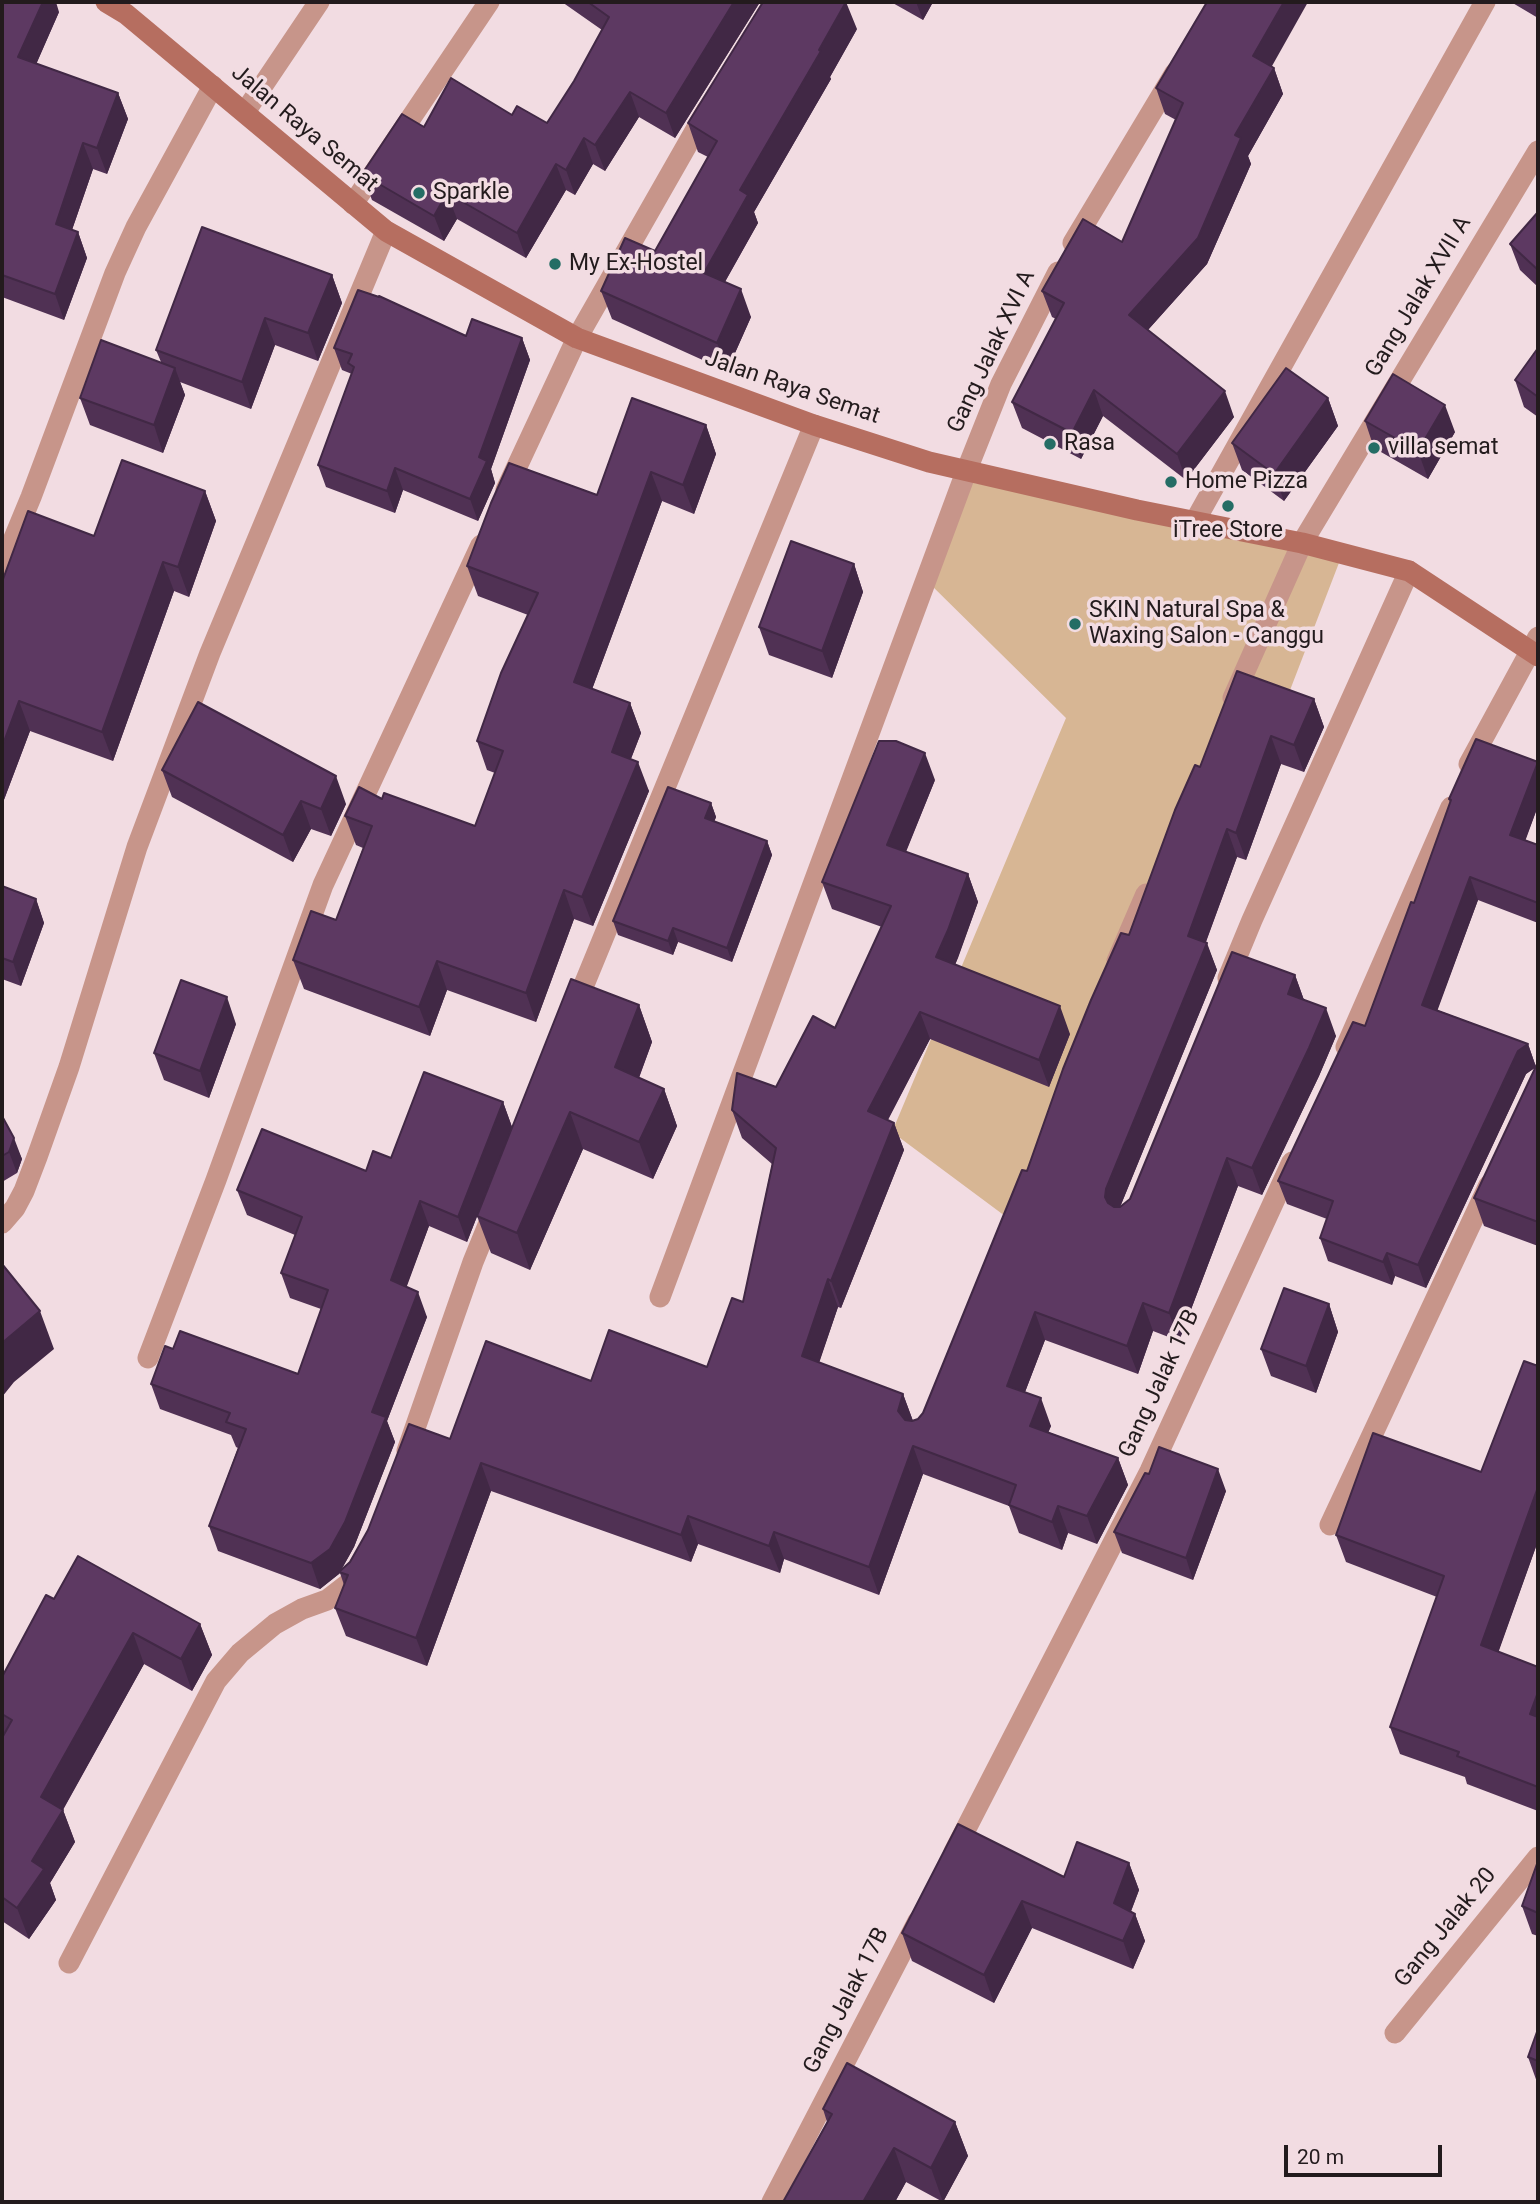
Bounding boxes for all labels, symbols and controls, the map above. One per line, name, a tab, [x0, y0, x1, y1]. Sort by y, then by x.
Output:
street label: Jalan Raya Semat	[225, 60, 383, 198]
place label: Sparkle	[433, 179, 509, 207]
marker: Sparkle	[411, 185, 427, 201]
street label: Gang Jalak XVII A	[1360, 212, 1478, 382]
place label: My Ex-Hostel	[569, 250, 703, 278]
marker: My Ex-Hostel	[547, 256, 563, 272]
street label: Gang Jalak XVI A	[942, 266, 1042, 438]
street label: Jalan Raya Semat	[701, 345, 883, 431]
place label: Rasa	[1064, 430, 1115, 458]
place label: villa semat	[1388, 434, 1498, 462]
marker: Rasa	[1042, 436, 1058, 452]
marker: villa semat	[1366, 440, 1382, 456]
place label: Home Pizza	[1185, 468, 1308, 496]
marker: Home Pizza	[1163, 474, 1179, 490]
marker: iTree Store	[1220, 498, 1236, 514]
place label: iTree Store	[1173, 517, 1283, 545]
place label: SKIN Natural Spa & Waxing Salon - Canggu	[1089, 597, 1324, 651]
marker: SKIN Natural Spa & Waxing Salon - Canggu	[1067, 616, 1083, 632]
street label: Gang Jalak 17B	[1114, 1306, 1206, 1462]
street label: Gang Jalak 20	[1389, 1863, 1503, 1993]
street label: Gang Jalak 17B	[798, 1923, 896, 2079]
scale bar	[1288, 2130, 1446, 2174]
text: 20 m	[1297, 2145, 1344, 2169]

